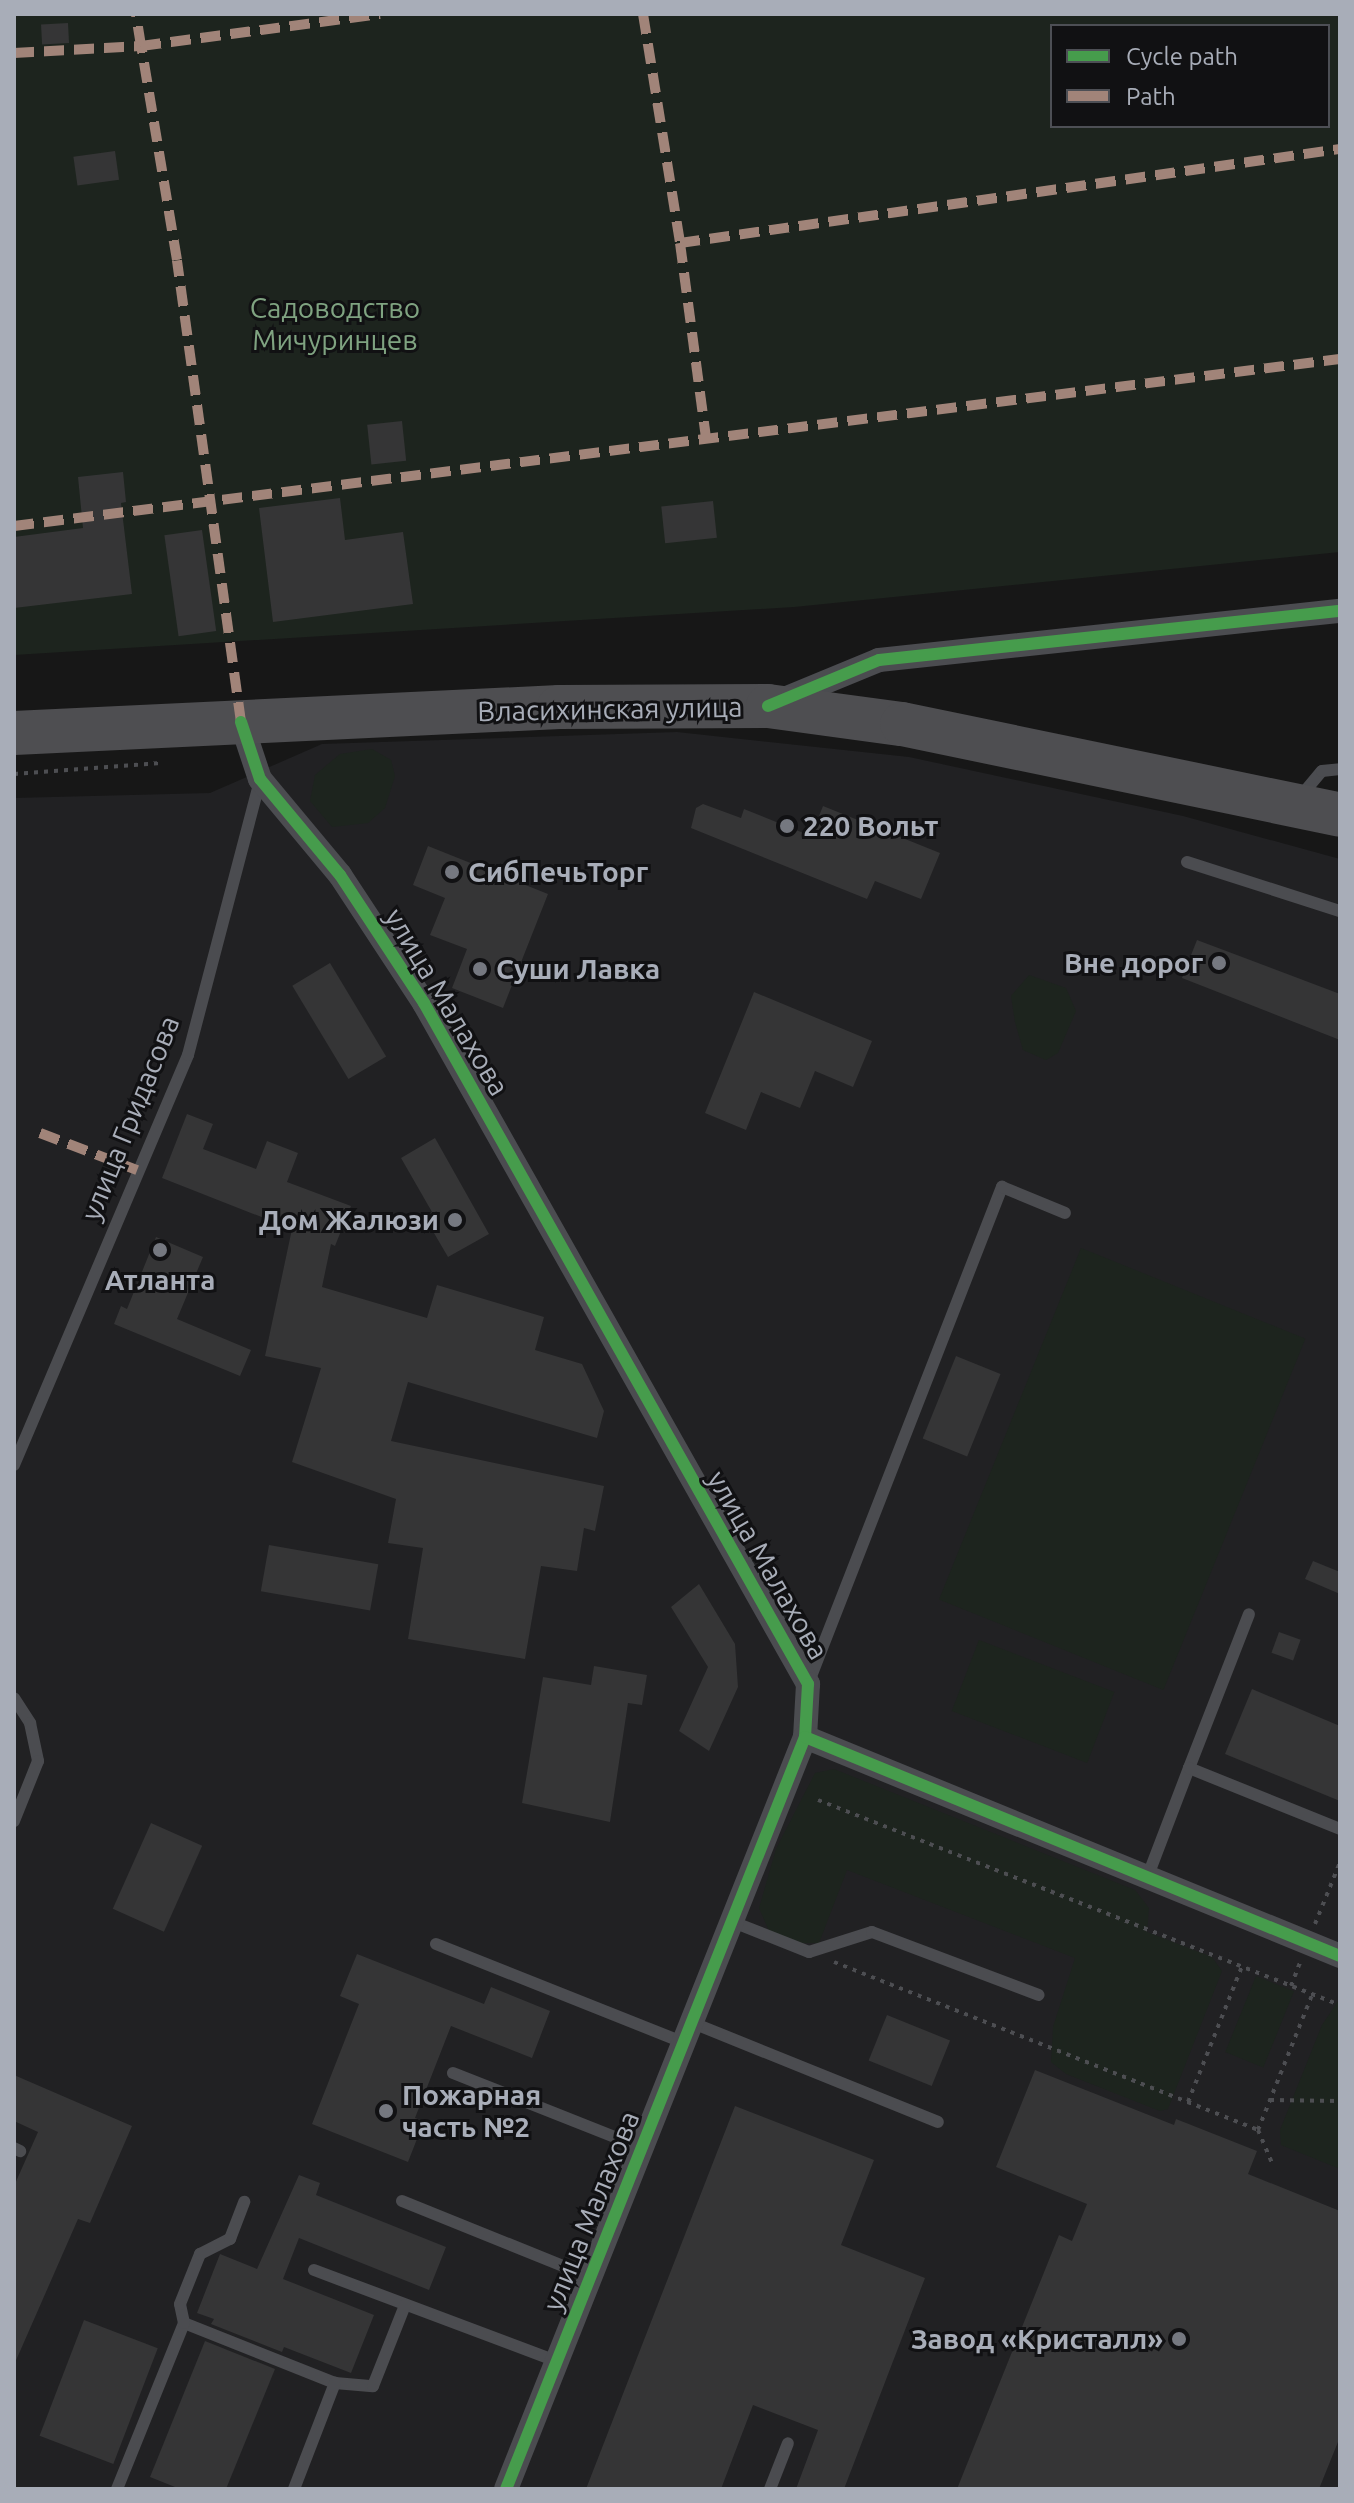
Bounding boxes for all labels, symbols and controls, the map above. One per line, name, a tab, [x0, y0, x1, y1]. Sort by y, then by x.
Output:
legend	[1050, 24, 1330, 128]
text: Cycle path	[1126, 43, 1238, 70]
text: Path	[1126, 83, 1176, 110]
park label: Садоводство Мичуринцев	[250, 291, 420, 357]
street label: Власихинская улица	[477, 690, 743, 728]
place label: 220 Вольт	[803, 809, 938, 843]
marker: 220 Вольт	[778, 817, 796, 835]
place label: СибПечьТорг	[468, 855, 648, 889]
marker: СибПечьТорг	[443, 863, 461, 881]
street label: улица Малахова	[378, 902, 516, 1102]
place label: Вне дорог	[1064, 946, 1203, 980]
place label: Суши Лавка	[496, 952, 660, 986]
marker: Вне дорог	[1210, 954, 1228, 972]
marker: Суши Лавка	[471, 960, 489, 978]
street label: улица Гридасова	[74, 1011, 186, 1225]
place label: Дом Жалюзи	[259, 1203, 439, 1237]
marker: Дом Жалюзи	[446, 1211, 464, 1229]
marker: Атланта	[151, 1241, 169, 1259]
place label: Атланта	[105, 1263, 215, 1297]
street label: улица Малахова	[700, 1465, 836, 1665]
place label: Пожарная часть №2	[402, 2078, 541, 2144]
marker: Пожарная часть №2	[377, 2102, 395, 2120]
street label: улица Малахова	[536, 2106, 646, 2316]
place label: Завод «Кристалл»	[911, 2322, 1163, 2356]
marker: Завод «Кристалл»	[1170, 2330, 1188, 2348]

